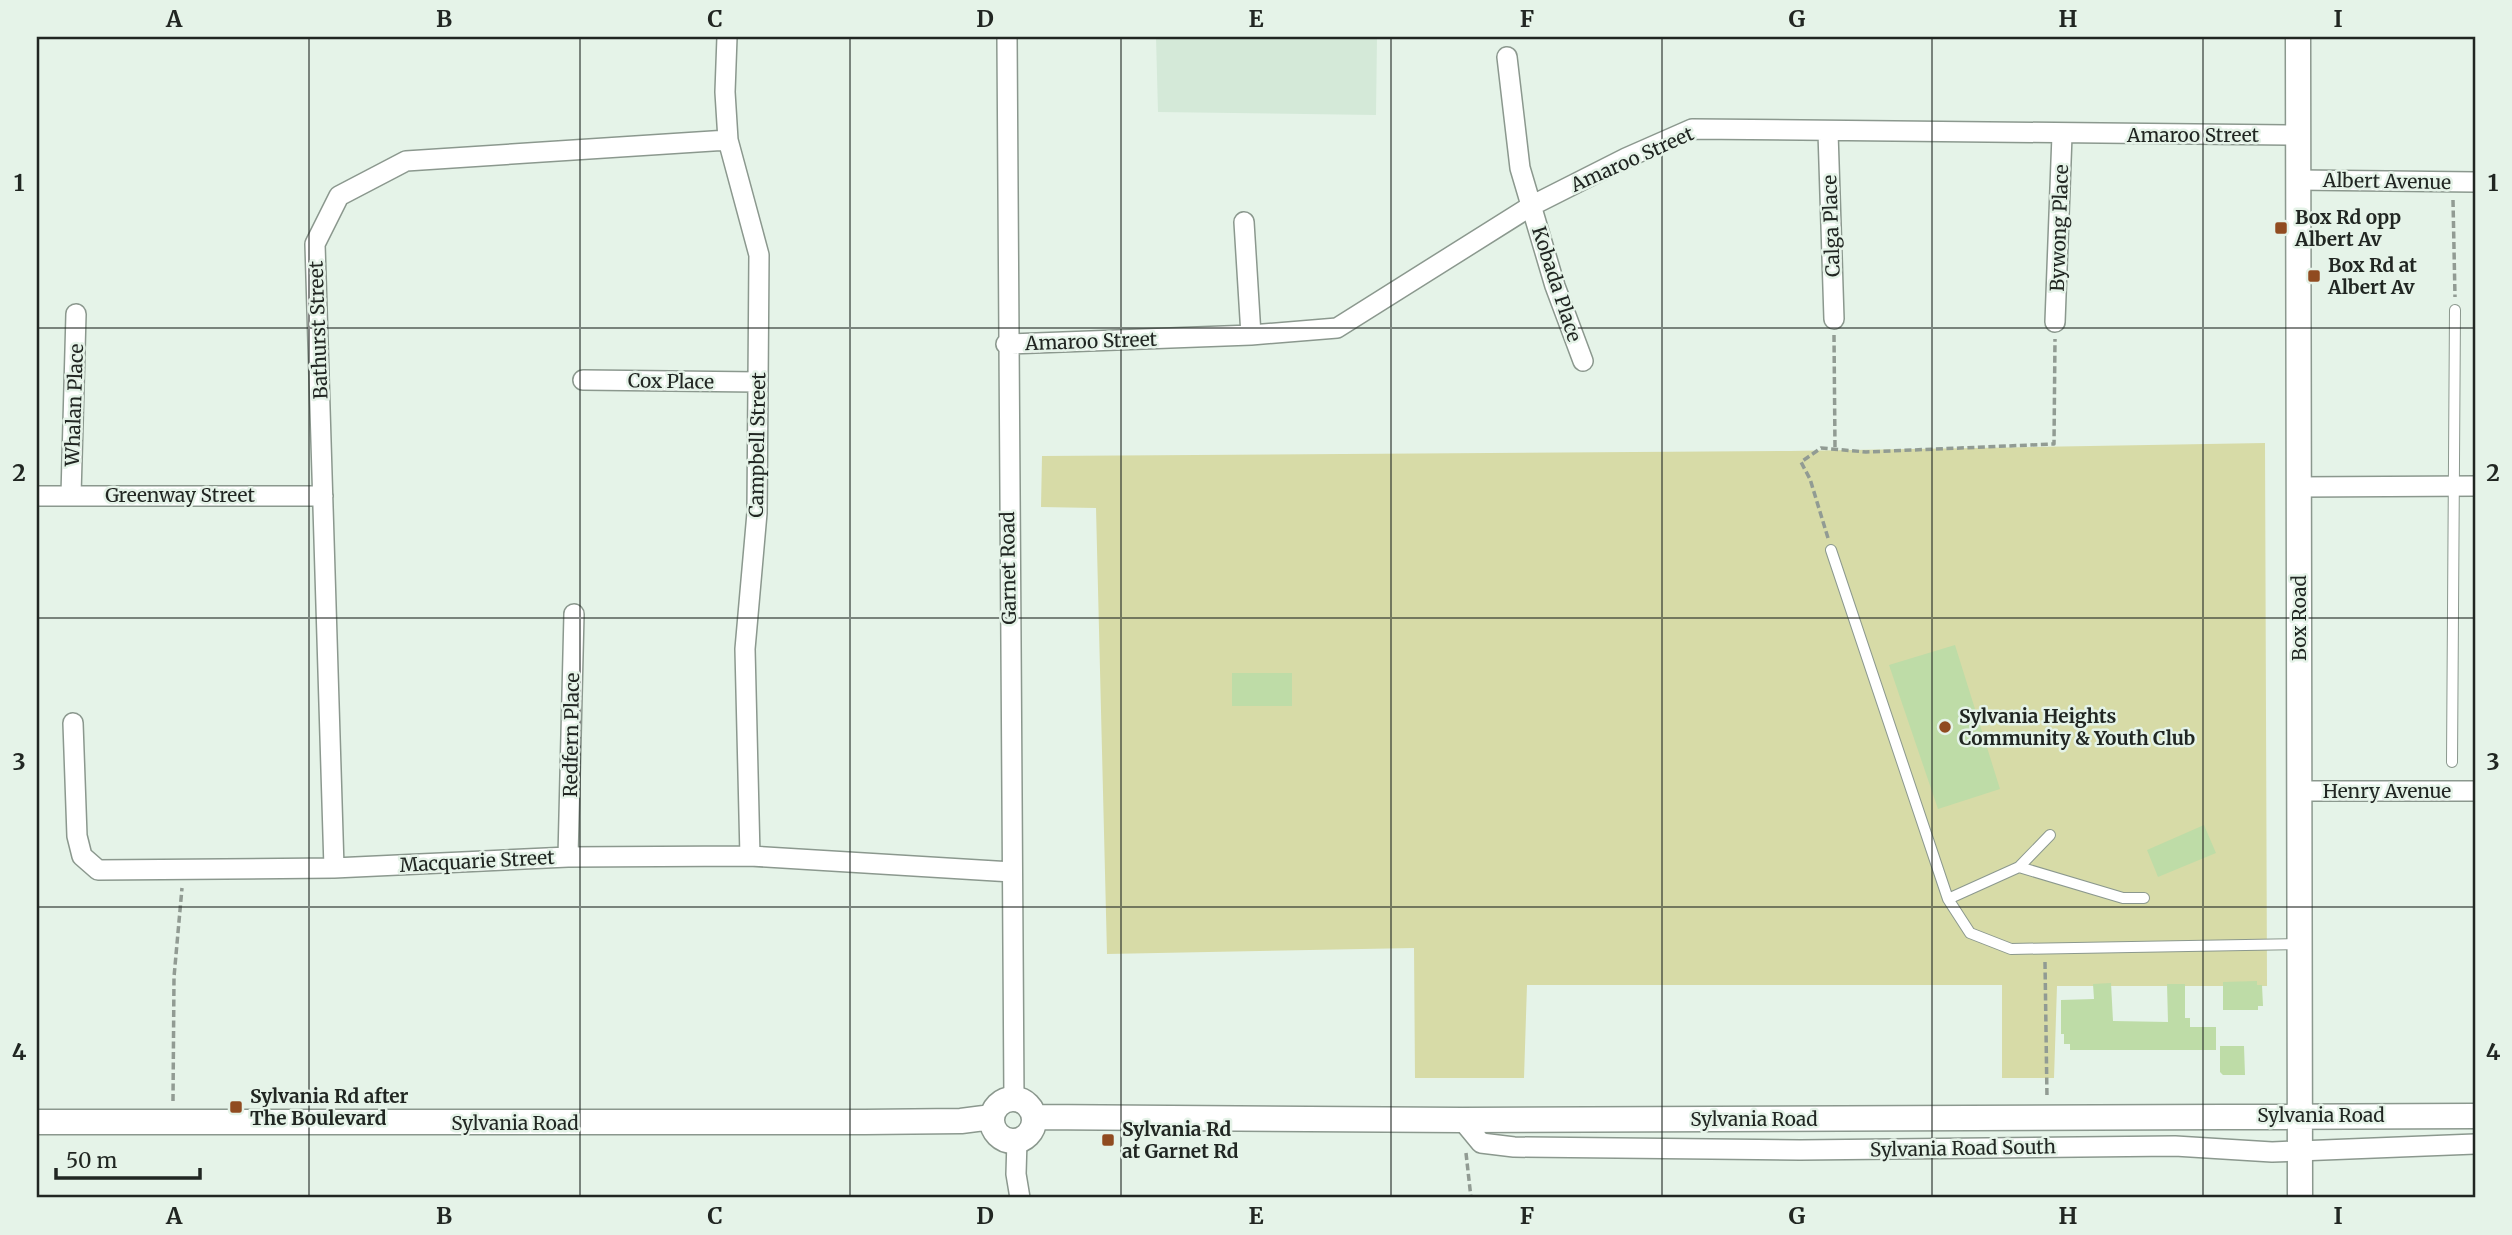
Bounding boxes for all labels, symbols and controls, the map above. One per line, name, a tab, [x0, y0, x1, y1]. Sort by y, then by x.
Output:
text: A	[165, 4, 183, 33]
text: B	[436, 4, 452, 33]
text: C	[707, 4, 723, 33]
text: D	[976, 4, 994, 33]
text: E	[1248, 4, 1264, 33]
text: F	[1520, 4, 1534, 33]
text: G	[1789, 4, 1806, 33]
text: H	[2059, 4, 2078, 33]
text: I	[2333, 4, 2343, 33]
street label: Amaroo Street	[1566, 121, 1698, 197]
street label: Amaroo Street	[2126, 123, 2260, 147]
street label: Bywong Place	[2045, 164, 2073, 292]
text: 1	[14, 168, 25, 197]
street label: Albert Avenue	[2322, 168, 2451, 194]
text: 1	[2488, 168, 2499, 197]
street label: Calga Place	[1817, 174, 1845, 277]
place label: Box Rd opp Albert Av	[2294, 205, 2401, 251]
marker: Box Rd opp Albert Av	[2273, 220, 2289, 236]
street label: Kobada Place	[1527, 223, 1587, 345]
place label: Box Rd at Albert Av	[2327, 253, 2417, 299]
street label: Bathurst Street	[304, 260, 332, 400]
marker: Box Rd at Albert Av	[2306, 268, 2322, 284]
street label: Amaroo Street	[1024, 327, 1158, 355]
street label: Whalan Place	[60, 343, 88, 468]
street label: Cox Place	[628, 368, 714, 394]
street label: Campbell Street	[744, 372, 770, 518]
text: 2	[12, 458, 26, 487]
text: 2	[2486, 458, 2500, 487]
street label: Greenway Street	[105, 483, 255, 507]
street label: Garnet Road	[995, 511, 1021, 625]
street label: Box Road	[2287, 575, 2311, 661]
street label: Redfern Place	[558, 672, 584, 798]
place label: Sylvania Heights Community & Youth Club	[1959, 704, 2196, 750]
marker: Sylvania Heights Community & Youth Club	[1937, 719, 1953, 735]
text: 3	[12, 747, 26, 776]
text: 3	[2486, 747, 2500, 776]
street label: Henry Avenue	[2323, 779, 2451, 803]
street label: Macquarie Street	[399, 845, 556, 877]
text: 4	[12, 1037, 27, 1066]
text: 4	[2486, 1037, 2501, 1066]
place label: Sylvania Rd after The Boulevard	[250, 1084, 409, 1130]
marker: Sylvania Rd after The Boulevard	[228, 1099, 244, 1115]
street label: Sylvania Road	[2257, 1103, 2385, 1127]
street label: Sylvania Road	[1690, 1107, 1818, 1131]
street label: Sylvania Road	[451, 1111, 579, 1135]
place label: Sylvania Rd at Garnet Rd	[1122, 1117, 1239, 1163]
marker: Sylvania Rd at Garnet Rd	[1100, 1132, 1116, 1148]
street label: Sylvania Road South	[1870, 1134, 2057, 1162]
scale bar	[56, 1137, 200, 1181]
text: 50 m	[66, 1147, 117, 1174]
text: A	[165, 1201, 183, 1230]
text: B	[436, 1201, 452, 1230]
text: C	[707, 1201, 723, 1230]
text: D	[976, 1201, 994, 1230]
text: E	[1248, 1201, 1264, 1230]
text: F	[1520, 1201, 1534, 1230]
text: G	[1789, 1201, 1806, 1230]
text: H	[2059, 1201, 2078, 1230]
text: I	[2333, 1201, 2343, 1230]

